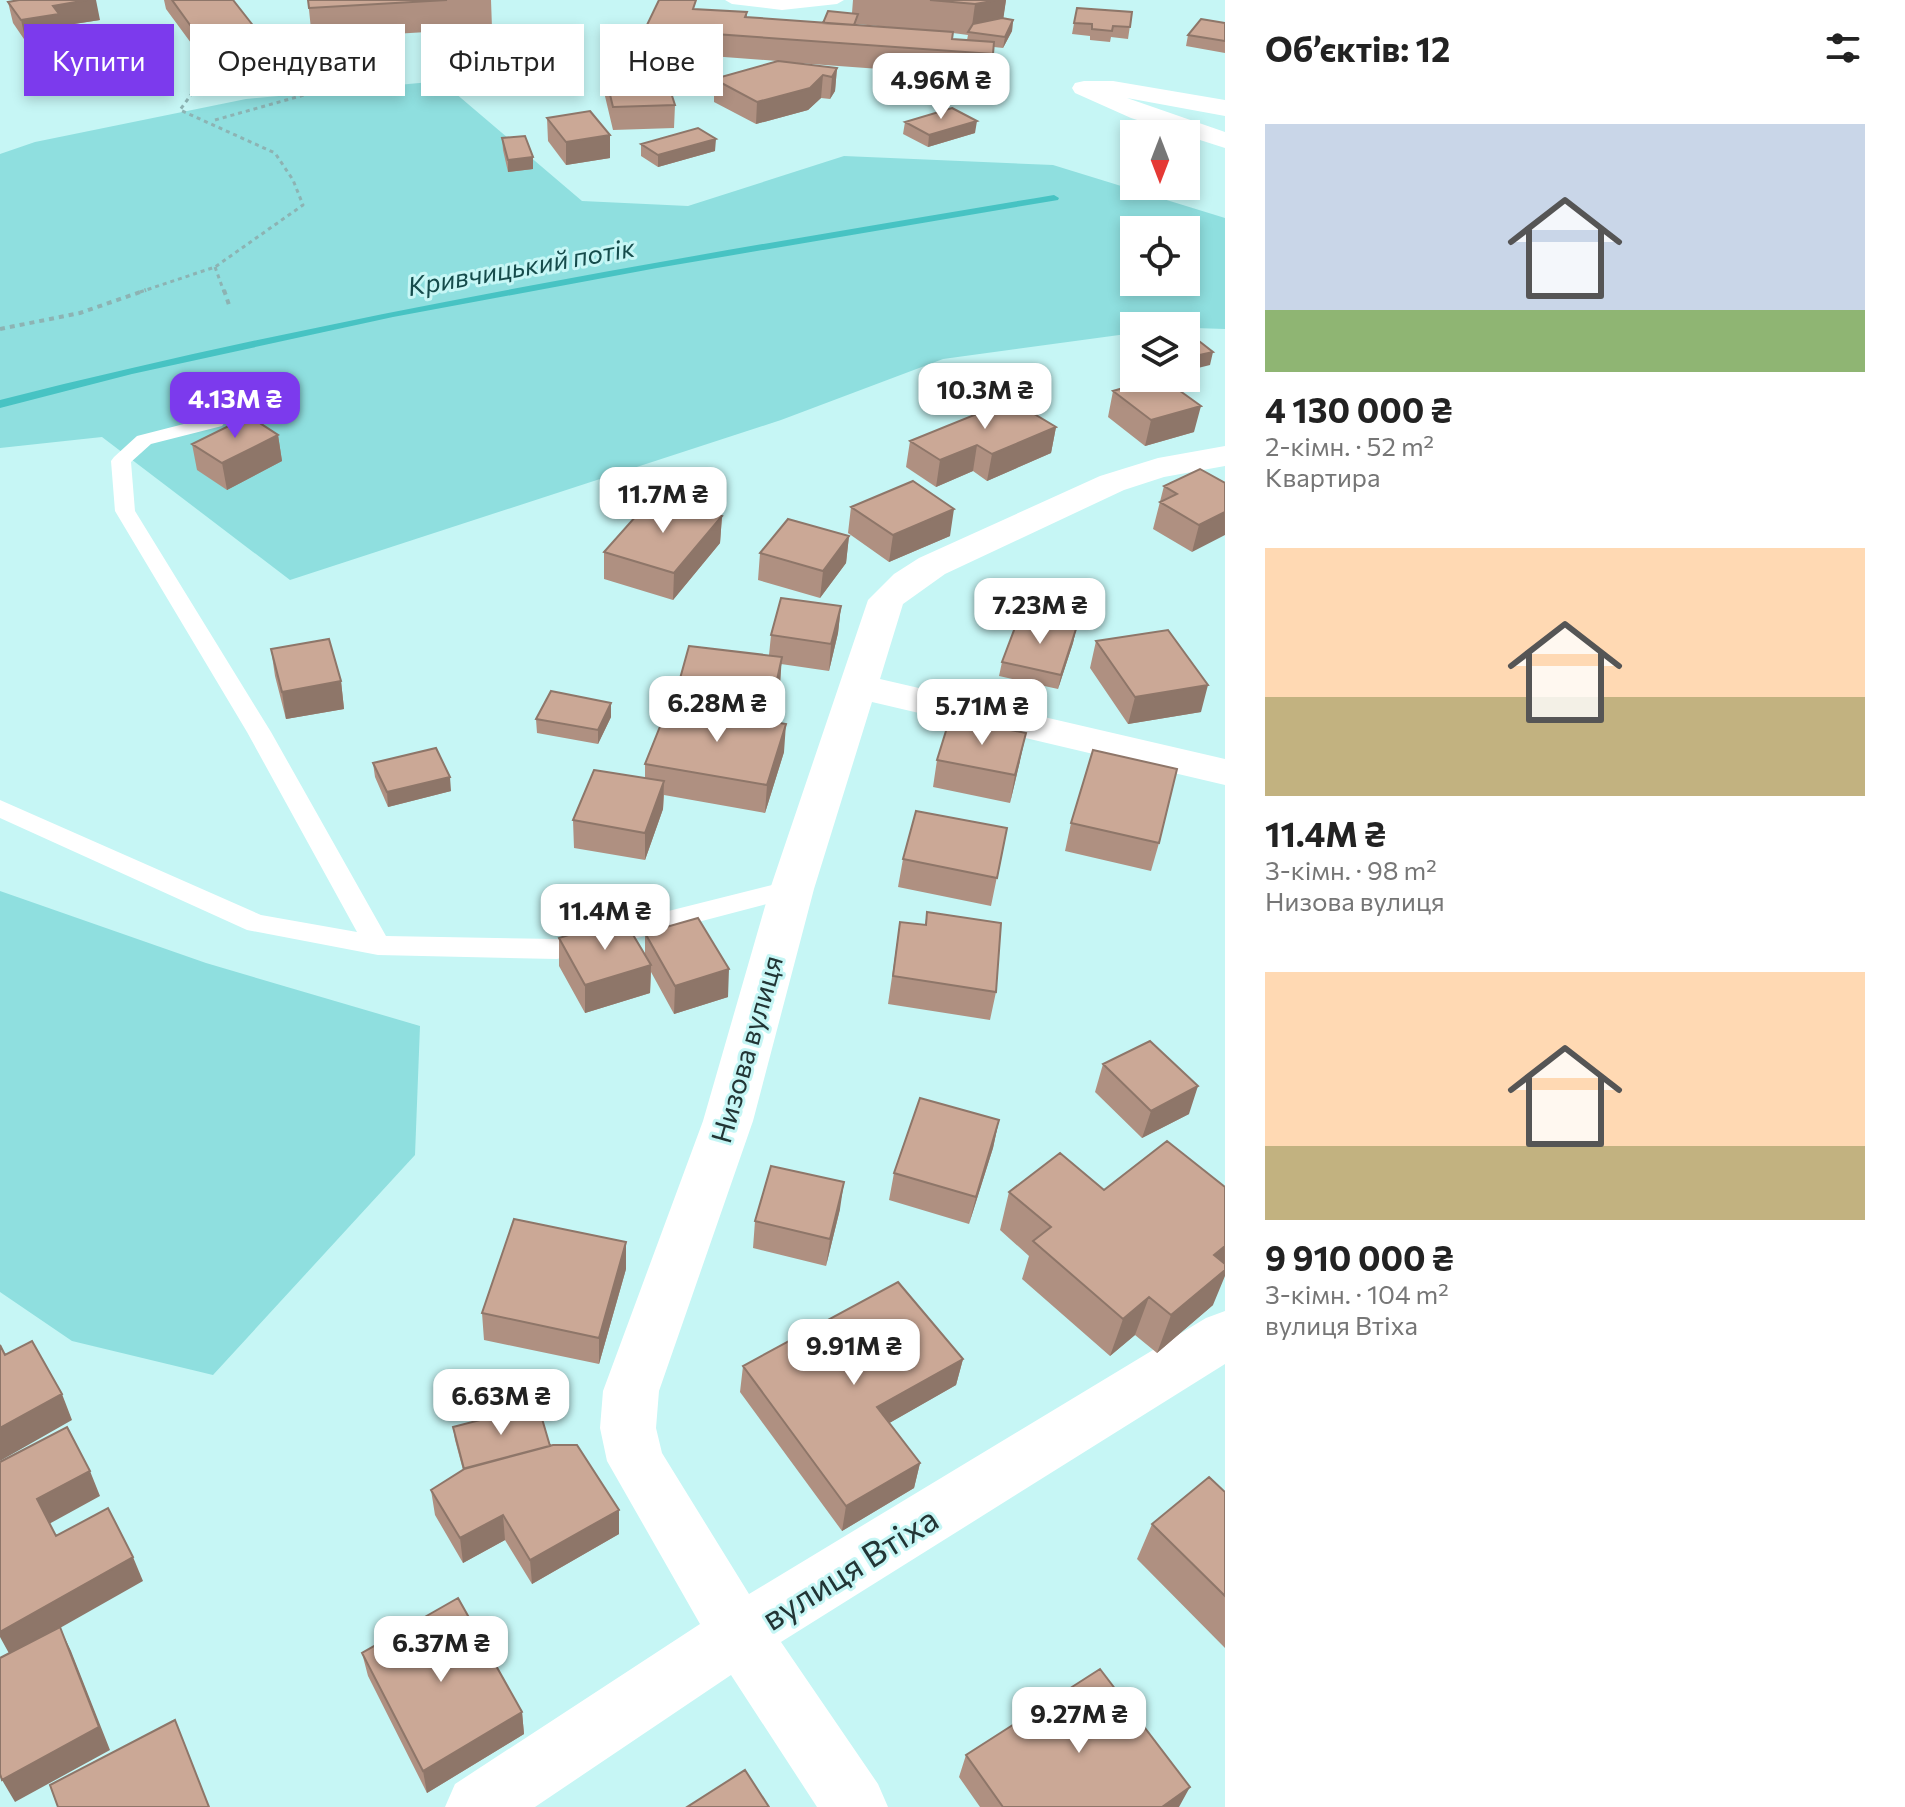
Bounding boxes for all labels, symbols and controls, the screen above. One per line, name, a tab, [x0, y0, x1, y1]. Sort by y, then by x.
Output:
chip: Купити	[24, 24, 174, 96]
chip: Орендувати	[190, 24, 405, 96]
chip: Фільтри	[421, 24, 584, 96]
chip: Нове	[600, 24, 723, 96]
icon: filters	[1821, 26, 1865, 70]
text: Об’єктів: 12	[1265, 27, 1450, 69]
pin: 4.96M ₴	[867, 53, 1015, 121]
text: 4.96M ₴	[891, 63, 991, 94]
north arrow	[1120, 120, 1200, 200]
map controls	[1120, 120, 1200, 392]
icon: home	[1493, 176, 1637, 320]
button: locate	[1120, 216, 1200, 296]
water label: Кривчицький потік	[405, 231, 638, 301]
button: layers	[1120, 312, 1200, 392]
pin: 10.3M ₴	[911, 363, 1059, 431]
pin: 4.13M ₴	[161, 372, 309, 440]
text: 10.3M ₴	[936, 373, 1034, 404]
text: 4.13M ₴	[188, 382, 282, 413]
text: 4 130 000 ₴	[1265, 388, 1452, 430]
text: 2-кімн. · 52 m²	[1265, 430, 1434, 461]
text: Квартира	[1265, 461, 1381, 492]
pin: 11.7M ₴	[589, 467, 737, 535]
text: 11.7M ₴	[618, 477, 708, 508]
pin: 7.23M ₴	[966, 578, 1114, 646]
text: 7.23M ₴	[992, 588, 1088, 619]
icon: home	[1493, 600, 1637, 744]
pin: 6.28M ₴	[643, 676, 791, 744]
pin: 5.71M ₴	[908, 679, 1056, 747]
text: 6.28M ₴	[667, 686, 767, 717]
text: 5.71M ₴	[935, 689, 1029, 720]
text: 11.4M ₴	[1265, 812, 1386, 854]
text: 3-кімн. · 98 m²	[1265, 854, 1437, 885]
pin: 11.4M ₴	[531, 884, 679, 952]
text: Низова вулиця	[1265, 885, 1445, 916]
text: 11.4M ₴	[559, 894, 651, 925]
street label: Низова вулиця	[703, 951, 789, 1147]
icon: home	[1493, 1024, 1637, 1168]
text: 9 910 000 ₴	[1265, 1236, 1454, 1278]
text: 3-кімн. · 104 m²	[1265, 1278, 1449, 1309]
text: вулиця Втіха	[1265, 1309, 1418, 1340]
pin: 9.91M ₴	[780, 1319, 928, 1387]
text: 9.91M ₴	[806, 1329, 902, 1360]
pin: 6.63M ₴	[427, 1369, 575, 1437]
text: 6.63M ₴	[451, 1379, 551, 1410]
street label: вулиця Втіха	[753, 1496, 945, 1638]
pin: 6.37M ₴	[367, 1616, 515, 1684]
text: 6.37M ₴	[392, 1626, 490, 1657]
pin: 9.27M ₴	[1005, 1687, 1153, 1755]
text: 9.27M ₴	[1030, 1697, 1128, 1728]

